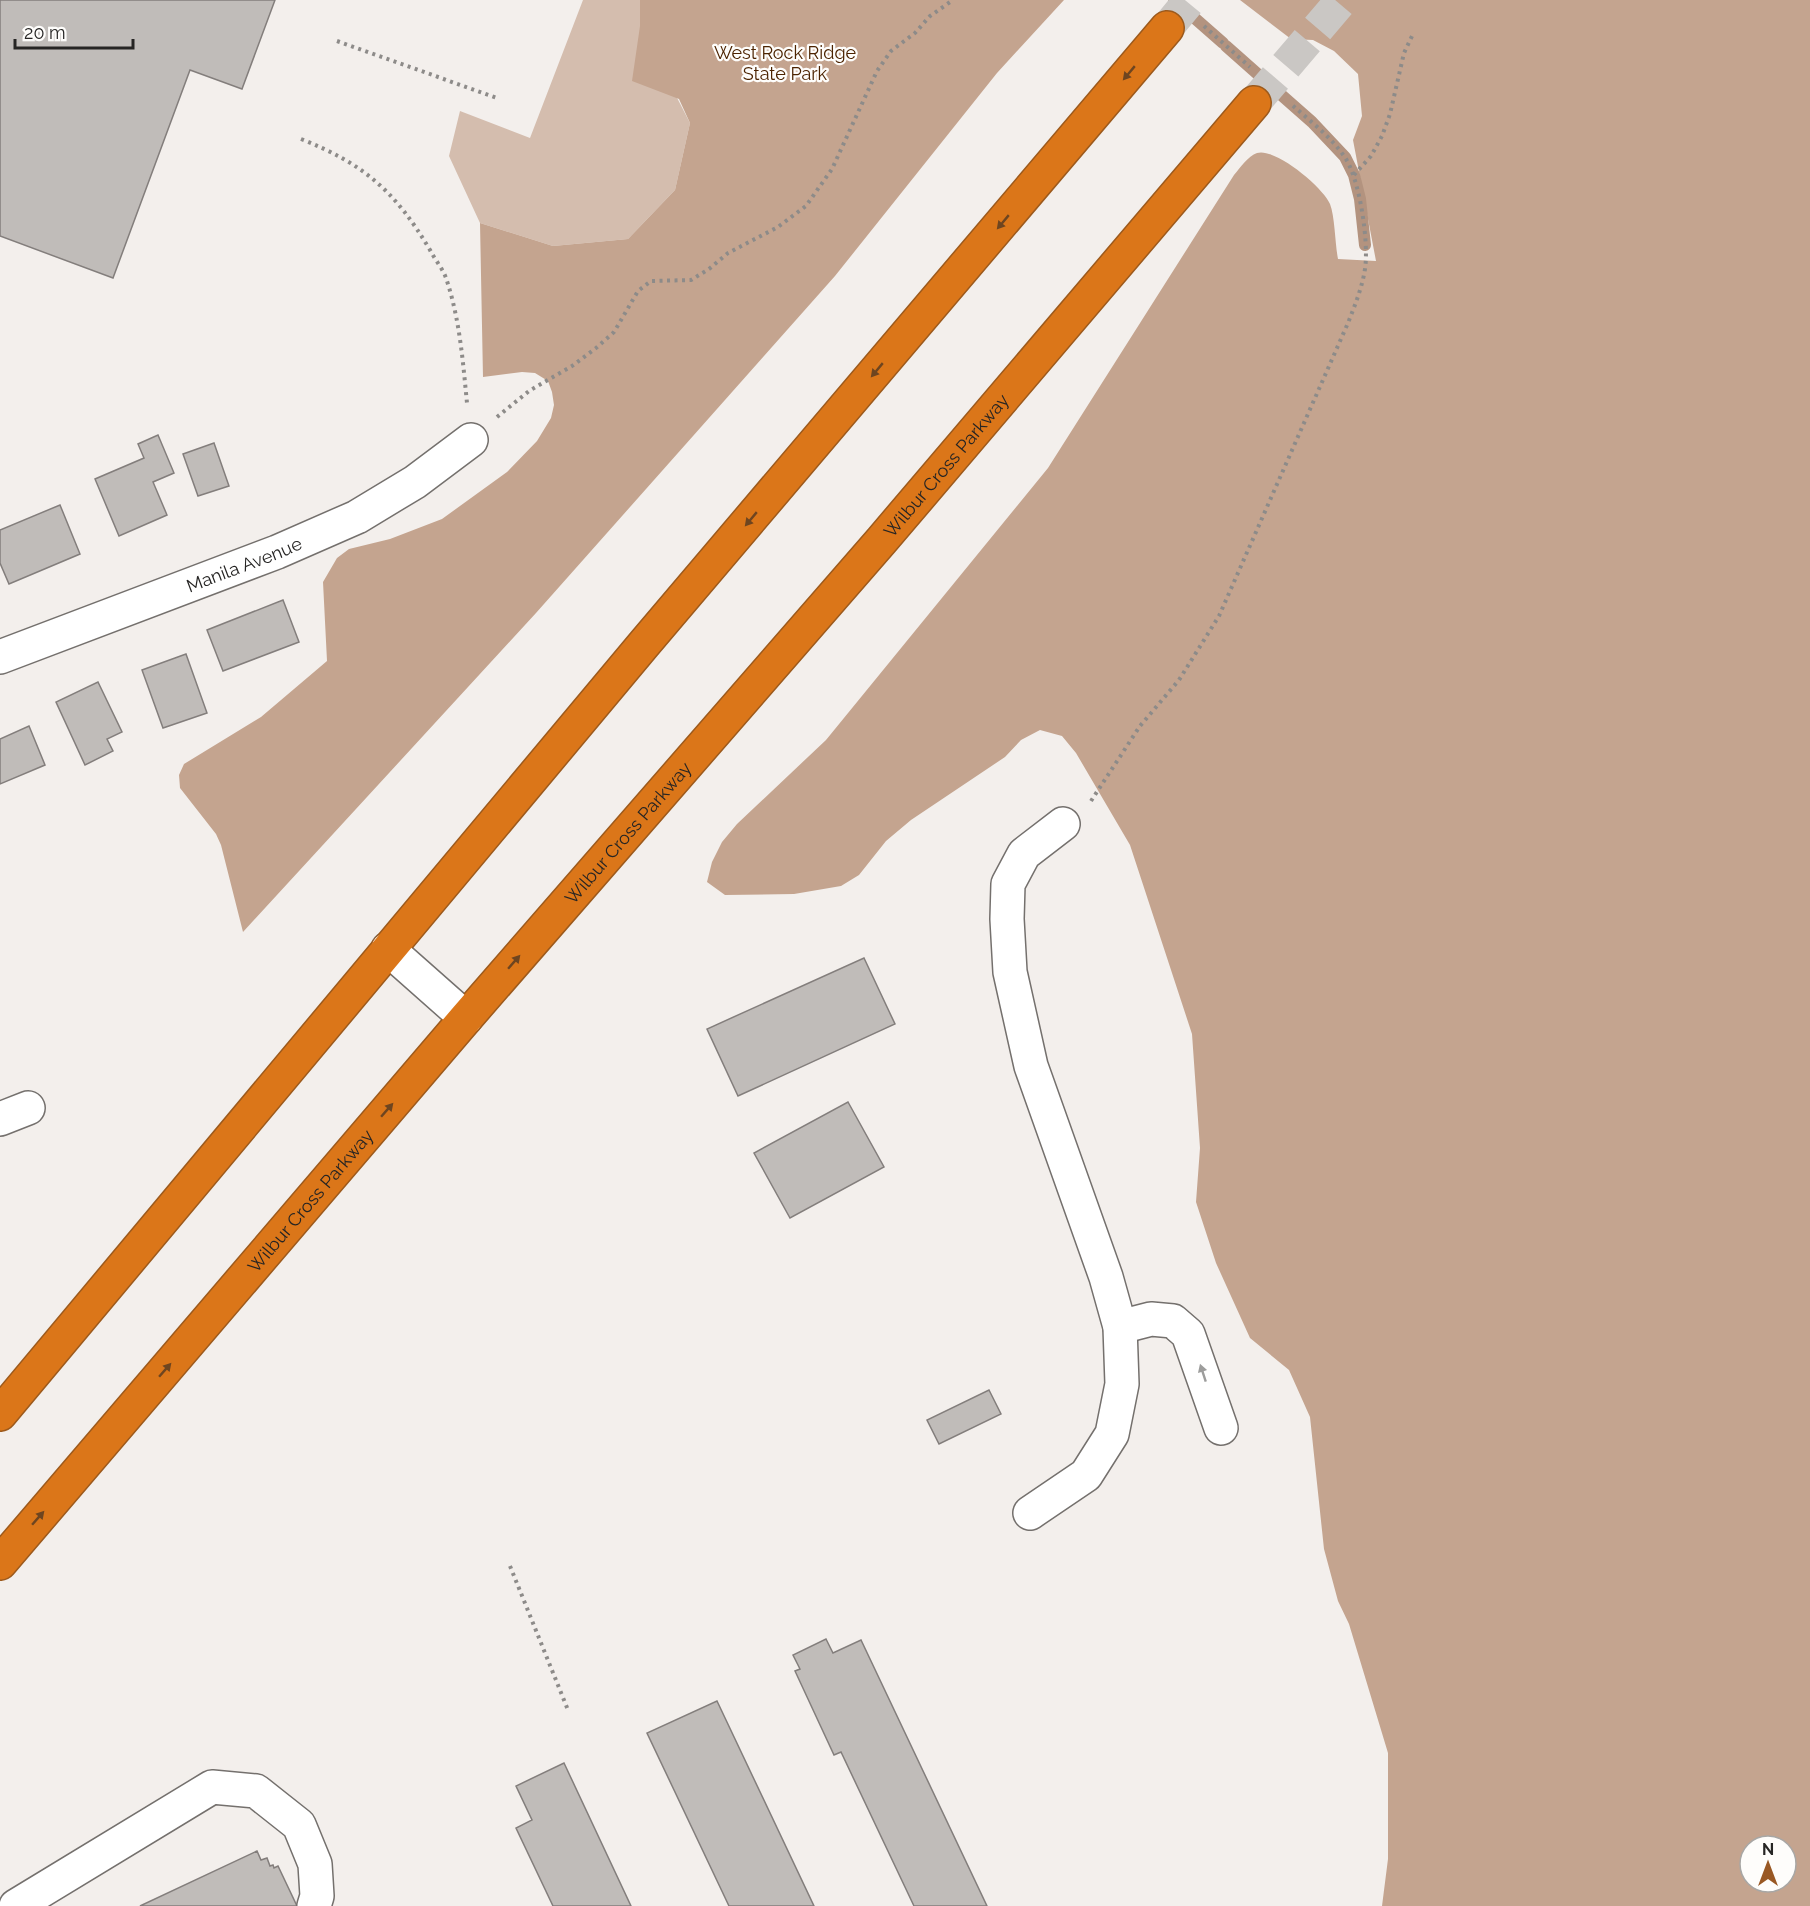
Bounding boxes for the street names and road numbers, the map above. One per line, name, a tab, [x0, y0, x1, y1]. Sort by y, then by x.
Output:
street label: Wilbur Cross Parkway	[879, 389, 1013, 541]
street label: Manila Avenue	[183, 532, 305, 596]
street label: Wilbur Cross Parkway	[560, 757, 695, 908]
street label: Wilbur Cross Parkway	[243, 1124, 377, 1276]

